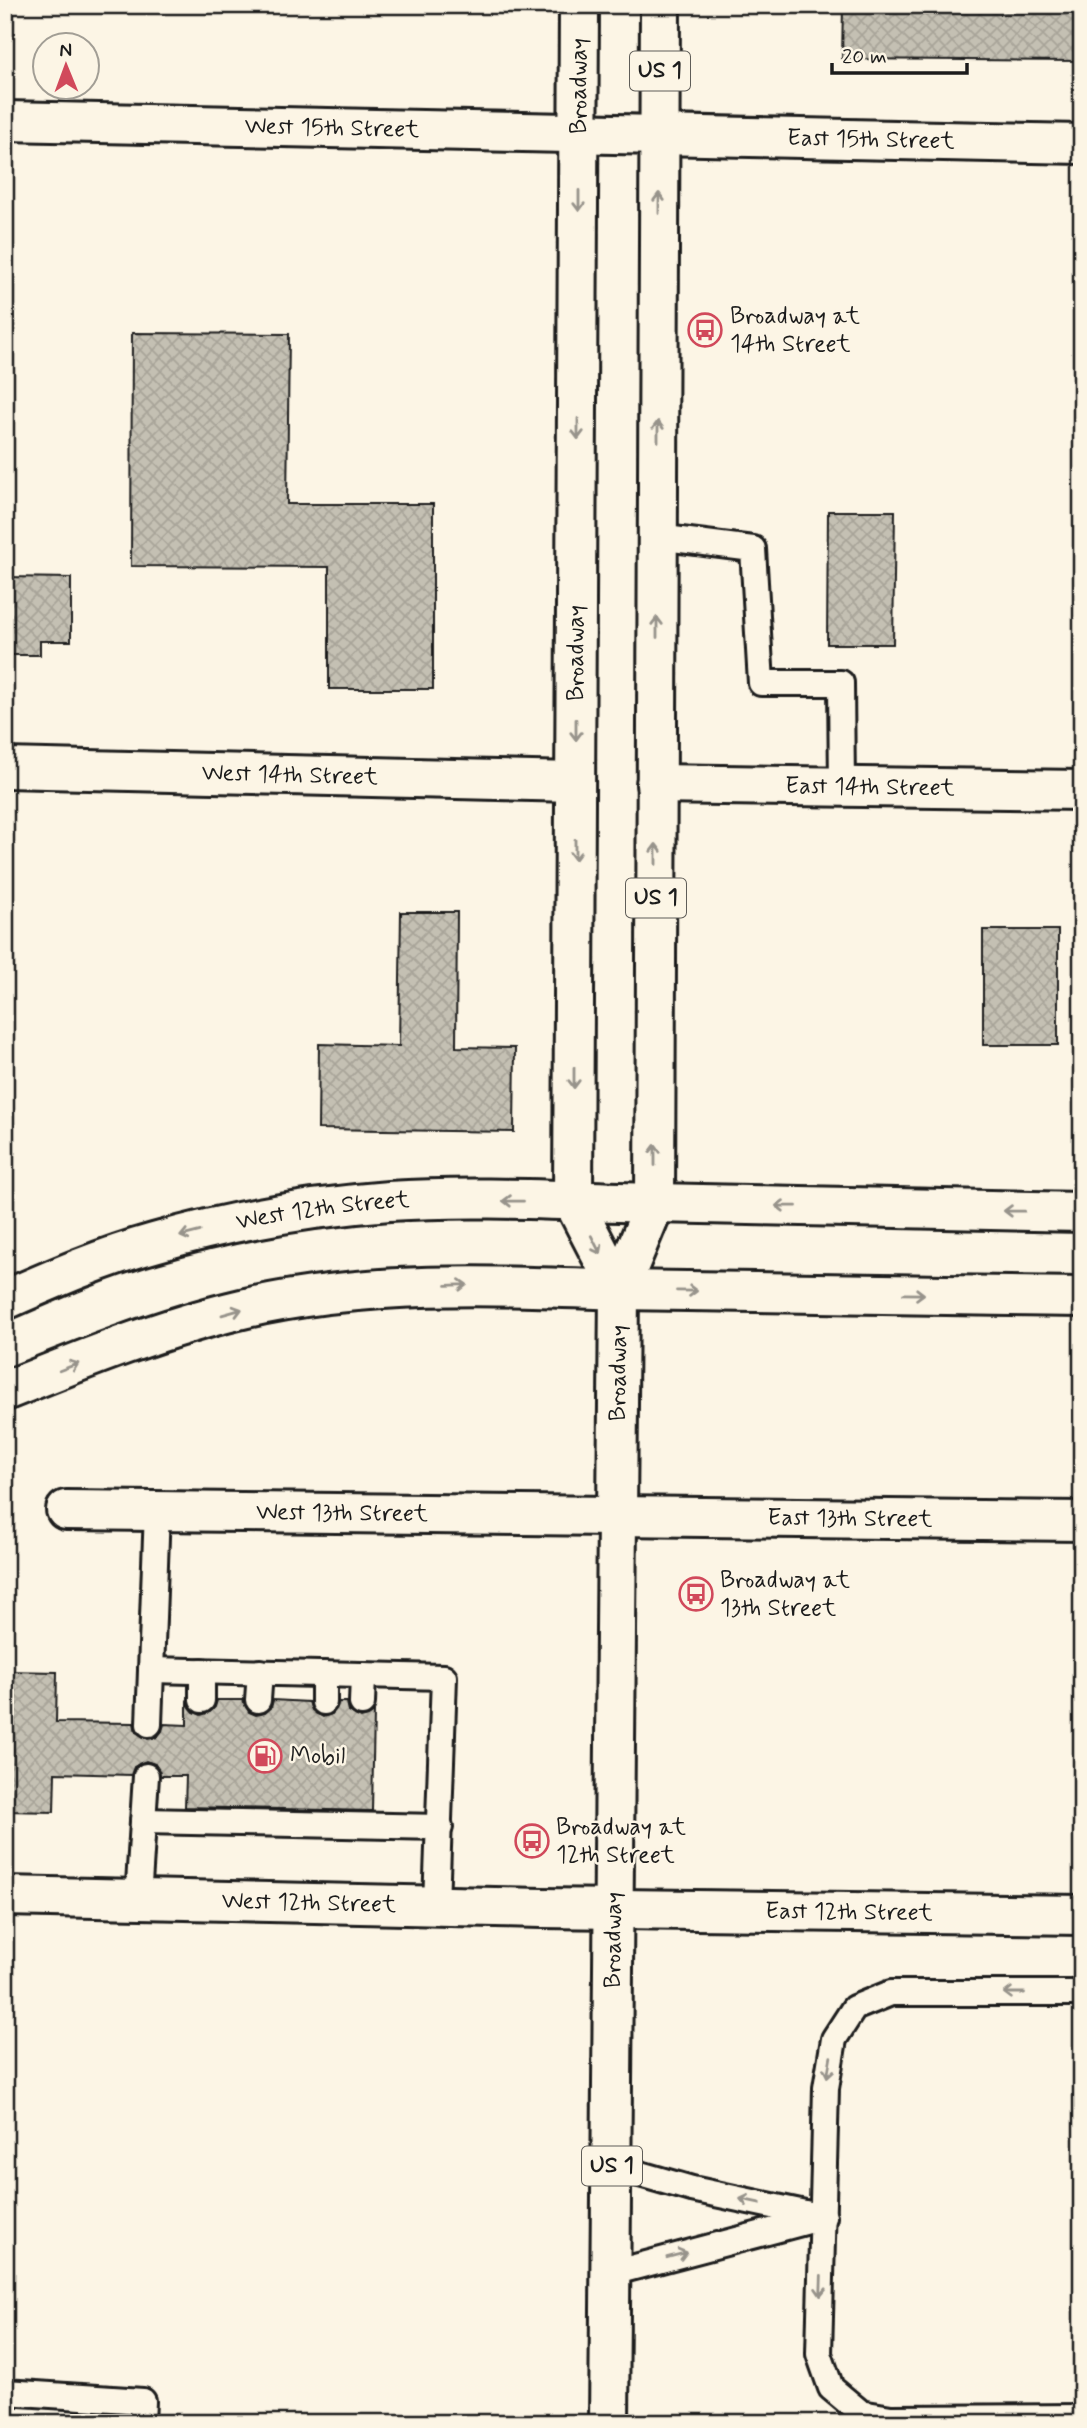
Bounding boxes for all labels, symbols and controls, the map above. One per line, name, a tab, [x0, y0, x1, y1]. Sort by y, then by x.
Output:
north arrow	[32, 32, 102, 102]
scale bar	[832, 32, 966, 76]
text: N	[59, 38, 72, 63]
street label: Broadway	[564, 38, 595, 134]
text: 20 m	[842, 43, 887, 71]
road number: US 1	[630, 52, 690, 90]
street label: West 15th Street	[244, 111, 420, 145]
street label: East 15th Street	[787, 122, 955, 157]
one-way arrow	[572, 189, 586, 212]
one-way arrow	[652, 192, 666, 215]
place label: Broadway at 14th Street	[730, 301, 860, 360]
bus stop icon: Broadway at 14th Street	[686, 311, 724, 349]
one-way arrow	[571, 417, 585, 440]
one-way arrow	[651, 420, 665, 443]
street label: Broadway	[561, 605, 592, 701]
one-way arrow	[650, 615, 664, 638]
one-way arrow	[569, 718, 583, 741]
street label: West 14th Street	[201, 757, 379, 793]
street label: East 14th Street	[785, 770, 955, 804]
one-way arrow	[568, 838, 582, 861]
one-way arrow	[649, 843, 663, 866]
road number: US 1	[626, 878, 686, 917]
one-way arrow	[567, 1066, 581, 1089]
one-way arrow	[648, 1144, 662, 1167]
street label: West 12th Street	[233, 1184, 410, 1238]
one-way arrow	[502, 1194, 525, 1207]
one-way arrow	[775, 1199, 798, 1213]
one-way arrow	[1002, 1204, 1025, 1218]
one-way arrow	[180, 1228, 202, 1241]
one-way arrow	[590, 1234, 603, 1255]
one-way arrow	[446, 1278, 469, 1292]
one-way arrow	[675, 1284, 698, 1297]
one-way arrow	[903, 1288, 926, 1301]
one-way arrow	[221, 1304, 243, 1317]
street label: Broadway	[602, 1325, 634, 1421]
one-way arrow	[58, 1360, 80, 1372]
street label: West 13th Street	[256, 1497, 428, 1529]
street label: East 13th Street	[767, 1502, 933, 1535]
place label: Broadway at 13th Street	[720, 1565, 850, 1624]
bus stop icon: Broadway at 13th Street	[677, 1575, 715, 1613]
fuel station icon: Mobil	[246, 1737, 284, 1775]
place label: Mobil	[290, 1741, 345, 1772]
place label: Broadway at 12th Street	[556, 1812, 686, 1871]
bus stop icon: Broadway at 12th Street	[513, 1822, 551, 1860]
street label: West 12th Street	[221, 1885, 397, 1920]
street label: Broadway	[597, 1892, 629, 1988]
street label: East 12th Street	[765, 1895, 933, 1929]
one-way arrow	[1002, 1986, 1025, 2000]
one-way arrow	[822, 2055, 836, 2078]
road number: US 1	[582, 2146, 642, 2186]
one-way arrow	[739, 2194, 761, 2207]
one-way arrow	[666, 2248, 688, 2261]
one-way arrow	[815, 2274, 828, 2297]

